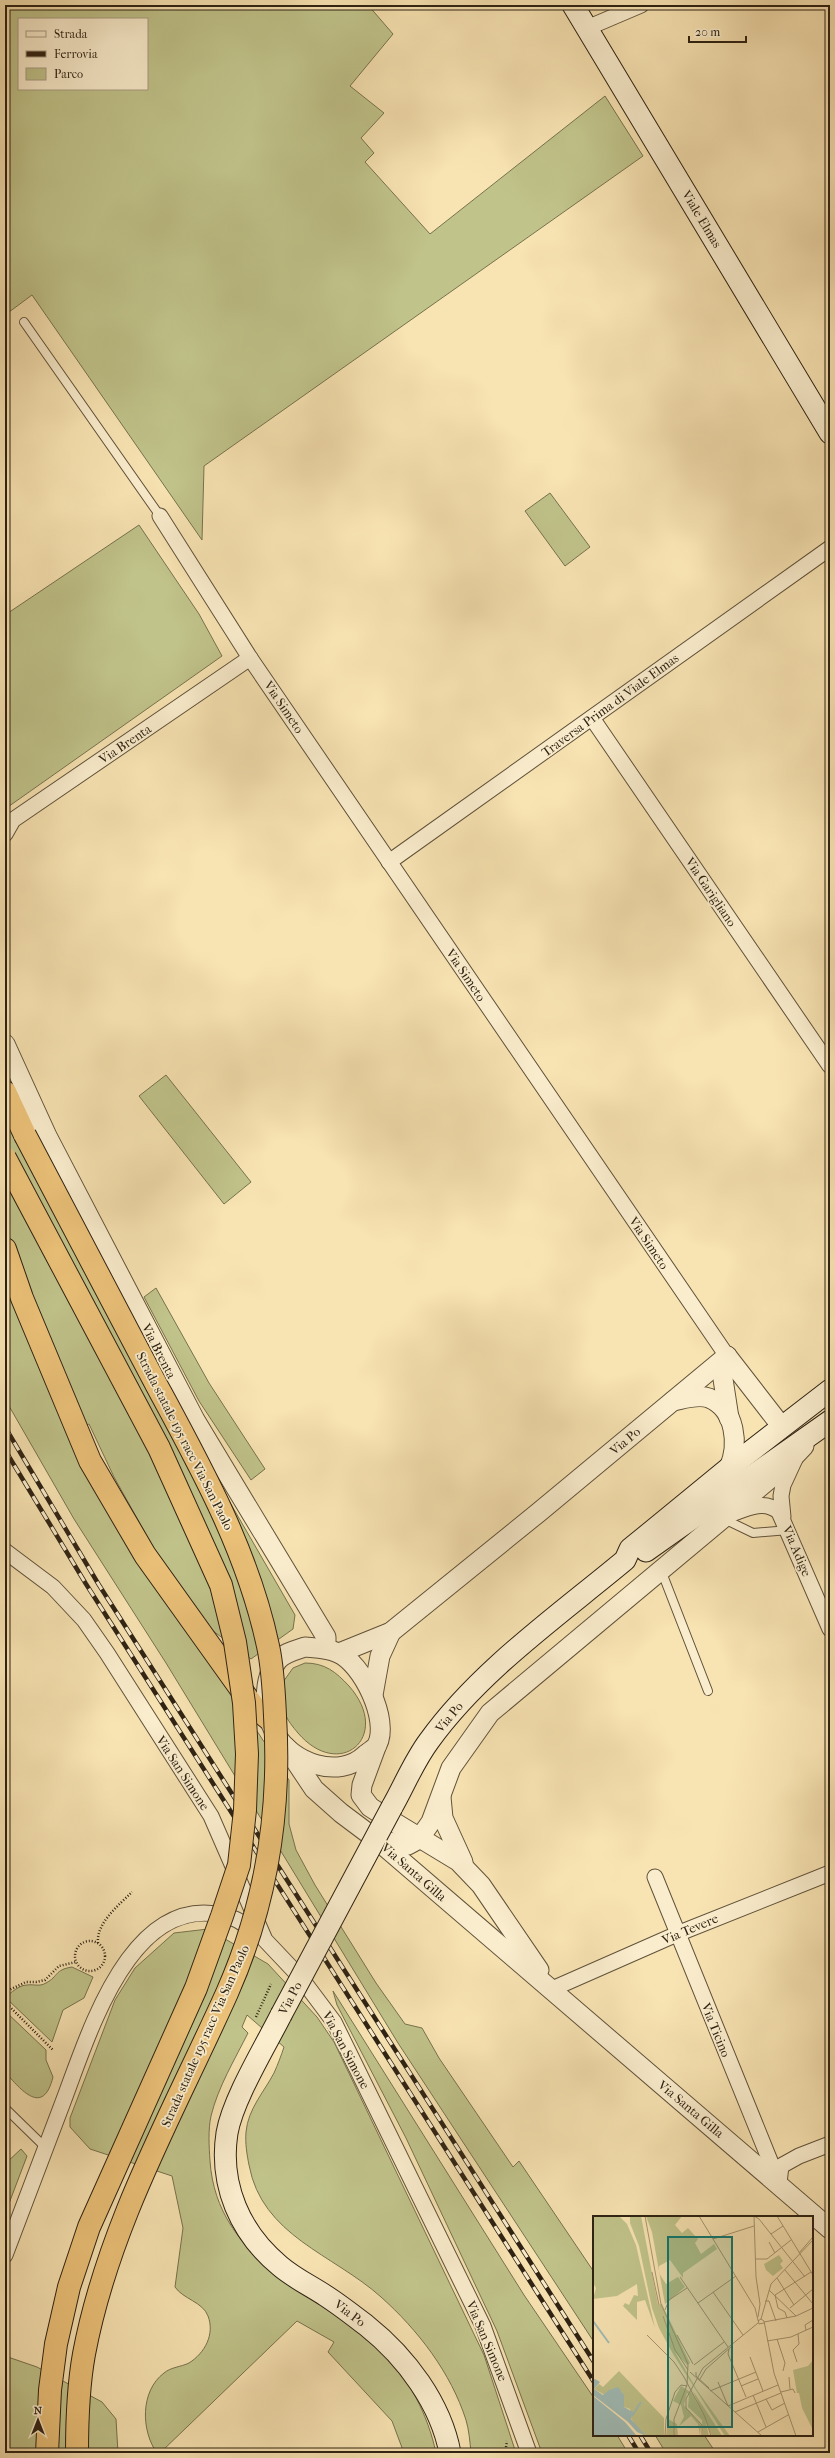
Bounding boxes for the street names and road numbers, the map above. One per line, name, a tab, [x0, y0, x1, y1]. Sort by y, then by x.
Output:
street label: Viale Elmas	[679, 187, 725, 251]
street label: Traversa Prima di Viale Elmas	[539, 650, 682, 760]
street label: Via Simeto	[260, 677, 307, 736]
street label: Via Brenta	[95, 721, 155, 767]
street label: Via Garigliano	[682, 854, 740, 930]
street label: Via Simeto	[442, 945, 489, 1004]
street label: Via Simeto	[625, 1213, 672, 1272]
street label: Via Brenta	[138, 1320, 180, 1382]
street label: Strada statale 195 racc Via San Paolo	[133, 1350, 237, 1533]
street label: Via Po	[606, 1424, 644, 1459]
street label: Via Adige	[779, 1522, 815, 1579]
street label: Via Po	[431, 1698, 466, 1736]
street label: Via San Simone	[153, 1732, 213, 1814]
street label: Via Santa Gilla	[378, 1839, 450, 1905]
street label: Via Tevere	[659, 1910, 721, 1948]
street label: Strada statale 195 racc Via San Paolo	[158, 1942, 252, 2129]
street label: Via Po	[275, 1979, 305, 2018]
street label: Via Ticino	[698, 2000, 734, 2060]
street label: Via San Simone	[319, 2008, 373, 2092]
street label: Via Santa Gilla	[654, 2077, 728, 2141]
street label: Via Po	[331, 2296, 369, 2330]
street label: Via San Simone	[463, 2298, 511, 2384]

